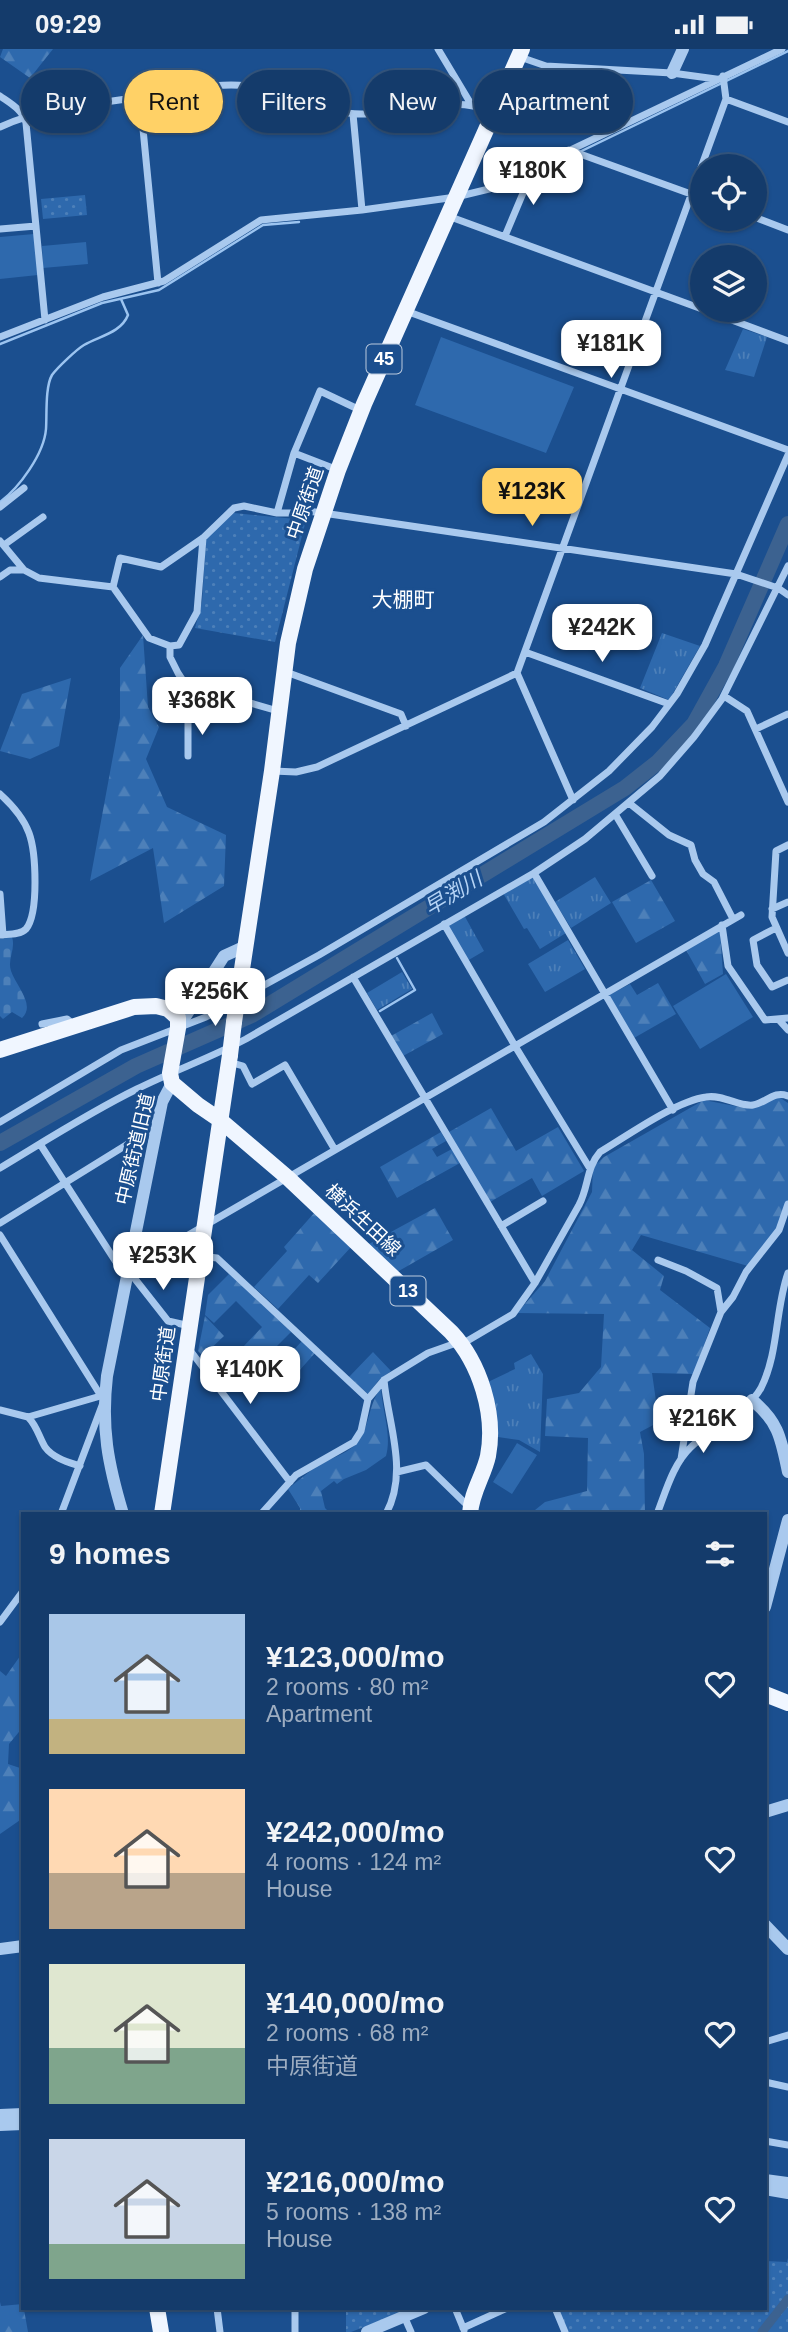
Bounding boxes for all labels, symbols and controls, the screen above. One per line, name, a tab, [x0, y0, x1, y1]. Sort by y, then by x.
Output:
text: 09:29	[35, 9, 102, 39]
chip: Buy	[21, 70, 110, 133]
chip: Rent	[124, 70, 223, 133]
chip: Filters	[237, 70, 350, 133]
chip: New	[364, 70, 460, 133]
chip: Apartment	[474, 70, 633, 133]
pin: ¥180K	[484, 148, 582, 207]
map controls	[690, 154, 767, 322]
button: locate	[690, 154, 767, 231]
text: ¥180K	[499, 157, 567, 183]
button: layers	[690, 245, 767, 322]
pin: ¥181K	[562, 321, 660, 380]
text: ¥181K	[577, 330, 645, 356]
road number: 45	[366, 345, 402, 373]
street label: 中原街道	[283, 464, 327, 542]
pin: ¥123K	[483, 469, 581, 528]
text: ¥123K	[498, 478, 566, 504]
district label: 大棚町	[372, 588, 435, 611]
pin: ¥242K	[553, 605, 651, 664]
text: ¥242K	[568, 614, 636, 640]
pin: ¥368K	[153, 677, 251, 737]
text: ¥368K	[168, 687, 236, 713]
water label: 早渕川	[420, 866, 488, 919]
pin: ¥256K	[166, 969, 264, 1028]
text: ¥256K	[181, 978, 249, 1004]
street label: 中原街道旧道	[112, 1091, 158, 1207]
street label: 横浜生田線	[321, 1180, 405, 1260]
pin: ¥253K	[114, 1233, 212, 1292]
text: ¥253K	[129, 1242, 197, 1268]
road number: 13	[390, 1276, 426, 1305]
street label: 中原街道	[147, 1325, 179, 1403]
pin: ¥140K	[201, 1347, 299, 1406]
text: ¥140K	[216, 1356, 284, 1382]
pin: ¥216K	[654, 1395, 752, 1455]
text: ¥216K	[669, 1405, 737, 1431]
icon: filters	[701, 1535, 739, 1573]
text: 9 homes	[49, 1537, 171, 1570]
text: ¥123,000/mo	[266, 1640, 444, 1673]
icon: home	[105, 1642, 189, 1726]
icon: heart	[701, 1665, 739, 1703]
text: 2 rooms · 80 m²	[266, 1674, 428, 1700]
text: Apartment	[266, 1701, 372, 1727]
text: ¥242,000/mo	[266, 1815, 444, 1848]
icon: home	[105, 1817, 189, 1901]
icon: heart	[701, 1840, 739, 1878]
text: 4 rooms · 124 m²	[266, 1849, 441, 1875]
text: House	[266, 1876, 332, 1902]
text: ¥140,000/mo	[266, 1986, 444, 2019]
icon: home	[105, 1992, 189, 2076]
icon: heart	[701, 2015, 739, 2053]
text: 2 rooms · 68 m²	[266, 2020, 428, 2046]
text: 中原街道	[266, 2053, 358, 2079]
text: ¥216,000/mo	[266, 2165, 444, 2198]
icon: home	[105, 2167, 189, 2251]
icon: heart	[701, 2190, 739, 2228]
text: 5 rooms · 138 m²	[266, 2199, 441, 2225]
text: House	[266, 2226, 332, 2252]

